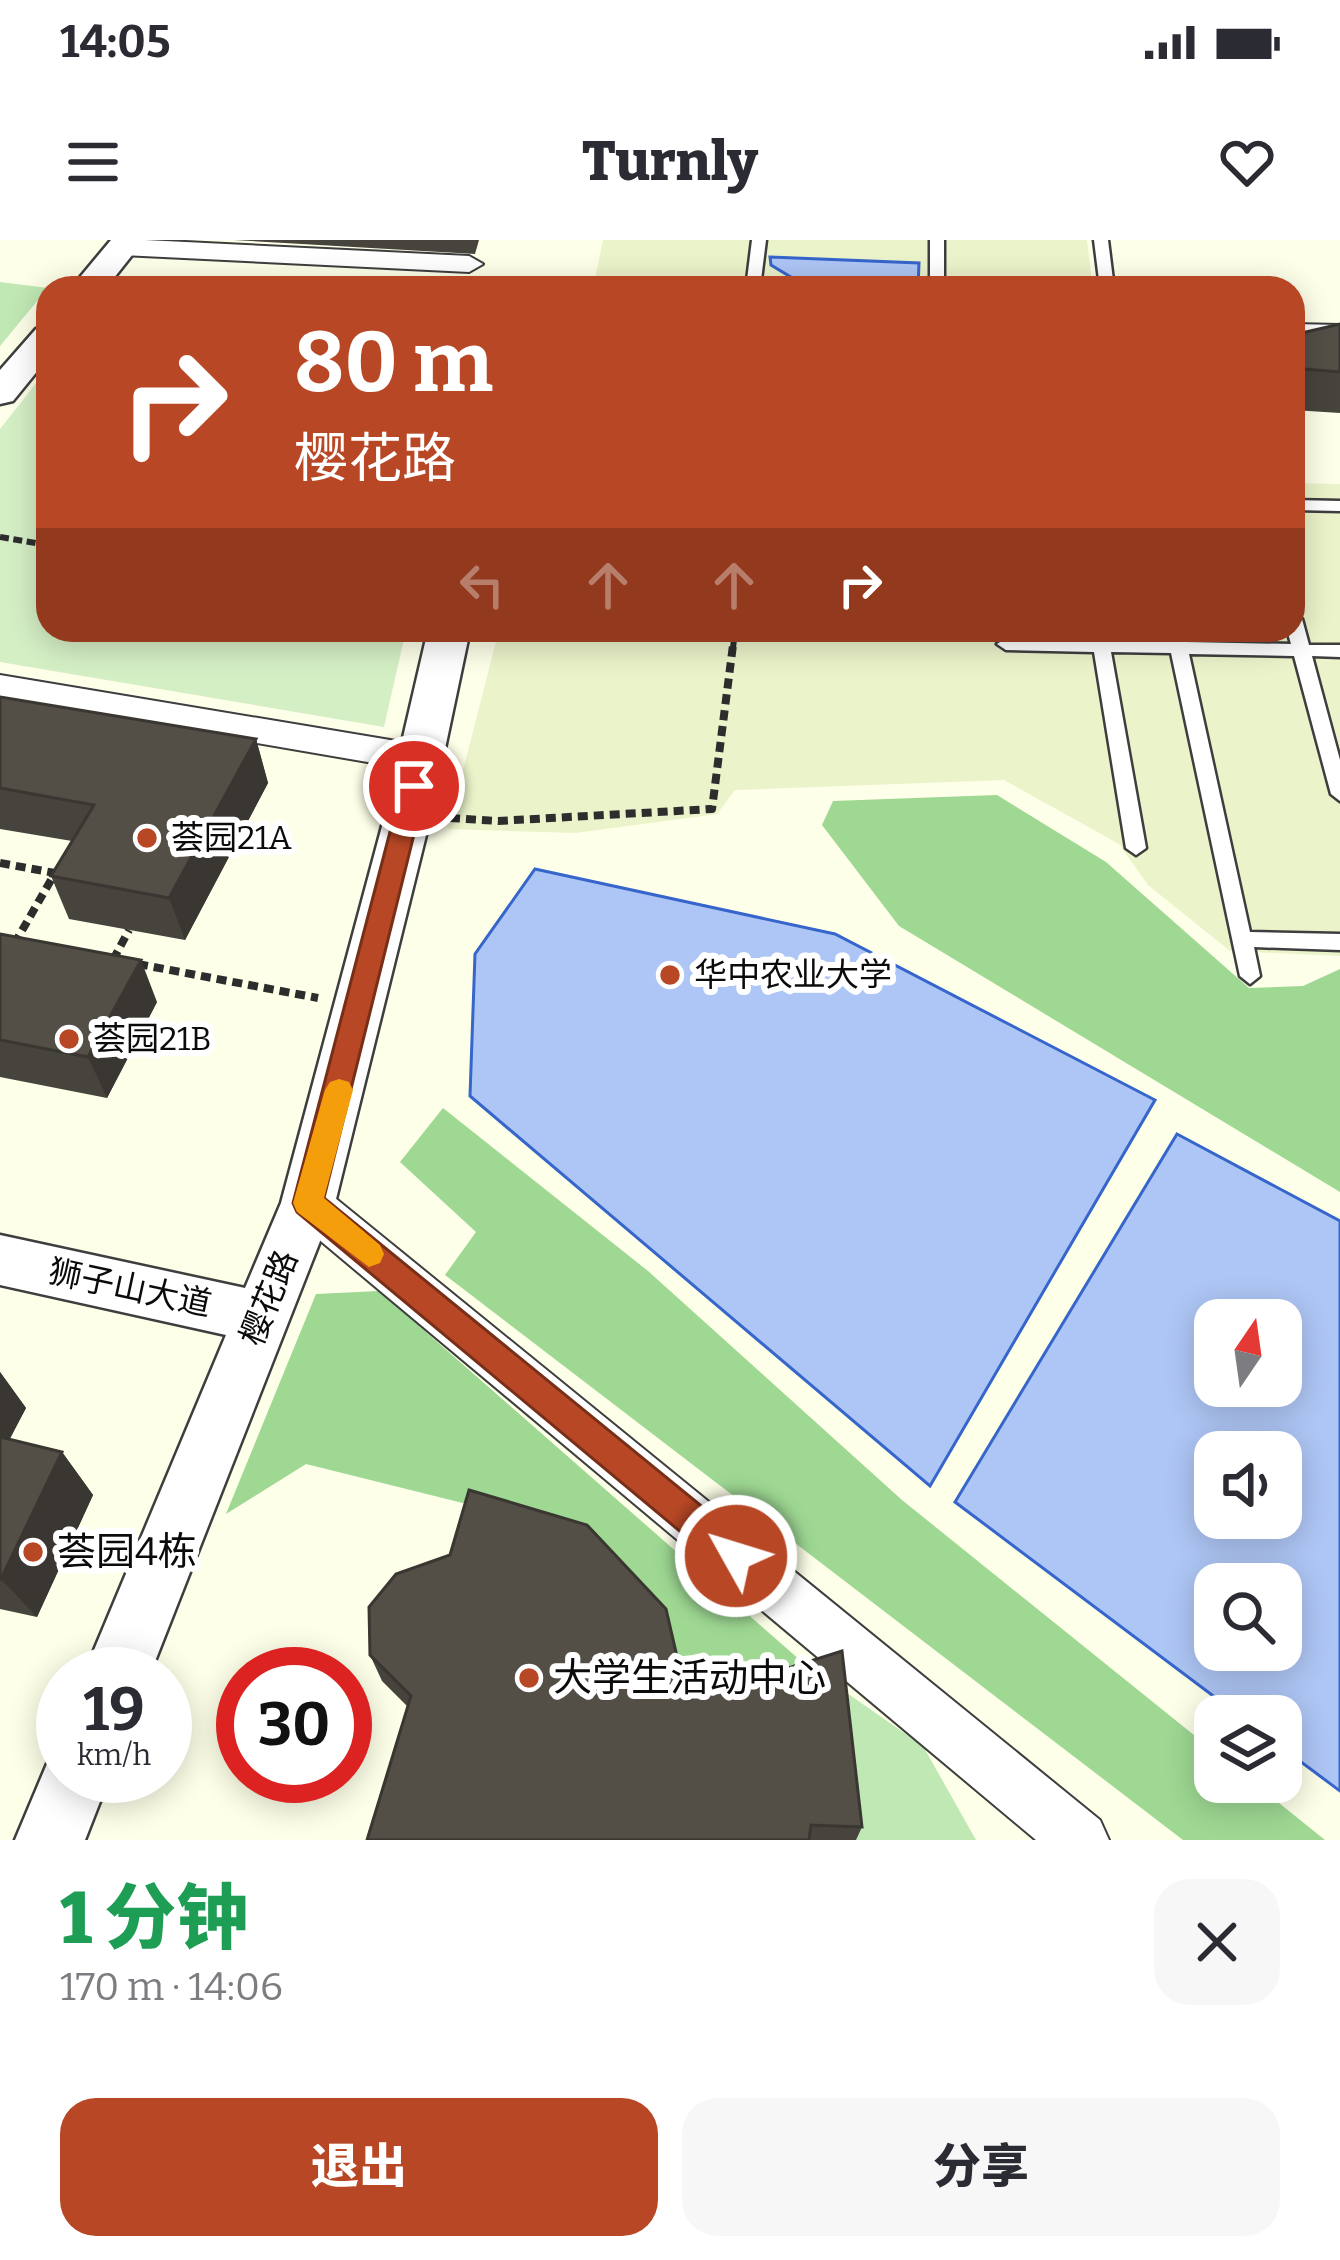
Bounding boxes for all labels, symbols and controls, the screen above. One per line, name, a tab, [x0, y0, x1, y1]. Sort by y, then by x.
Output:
text: 14:05	[60, 15, 171, 69]
icon: menu	[60, 129, 126, 195]
icon: heart	[1214, 129, 1280, 195]
text: Turnly	[582, 130, 758, 194]
text: 80 m	[294, 312, 493, 413]
icon: right	[96, 324, 252, 480]
text: 樱花路	[294, 427, 456, 491]
icon: left	[449, 552, 515, 618]
icon: ahead	[575, 552, 641, 618]
icon: ahead	[701, 552, 767, 618]
icon: right	[827, 552, 893, 618]
pin	[363, 735, 465, 837]
icon: arrive	[381, 753, 447, 819]
place label: 荟园21A	[171, 818, 292, 858]
marker: 荟园21A	[134, 825, 160, 851]
place label: 华中农业大学	[694, 955, 892, 995]
marker: 华中农业大学	[657, 962, 683, 988]
place label: 荟园21B	[93, 1019, 212, 1059]
marker: 荟园21B	[56, 1026, 82, 1052]
street label: 樱花路	[232, 1245, 306, 1351]
street label: 狮子山大道	[45, 1251, 215, 1325]
north arrow	[1194, 1299, 1302, 1407]
map controls	[1194, 1299, 1302, 1803]
button: sound	[1194, 1431, 1302, 1539]
position arrow	[673, 1493, 799, 1619]
place label: 荟园4栋	[57, 1529, 197, 1575]
marker: 荟园4栋	[20, 1539, 46, 1565]
button: search	[1194, 1563, 1302, 1671]
speed limit sign: 30	[216, 1647, 372, 1803]
place label: 大学生活动中心	[553, 1655, 826, 1701]
marker: 大学生活动中心	[516, 1665, 542, 1691]
text: 19	[83, 1674, 145, 1746]
button: layers	[1194, 1695, 1302, 1803]
text: km/h	[77, 1737, 151, 1773]
text: 1 分钟	[60, 1876, 248, 1962]
button: close	[1154, 1879, 1280, 2005]
text: 170 m · 14:06	[60, 1964, 283, 2010]
button: 退出	[60, 2098, 658, 2236]
button: 分享	[682, 2098, 1280, 2236]

